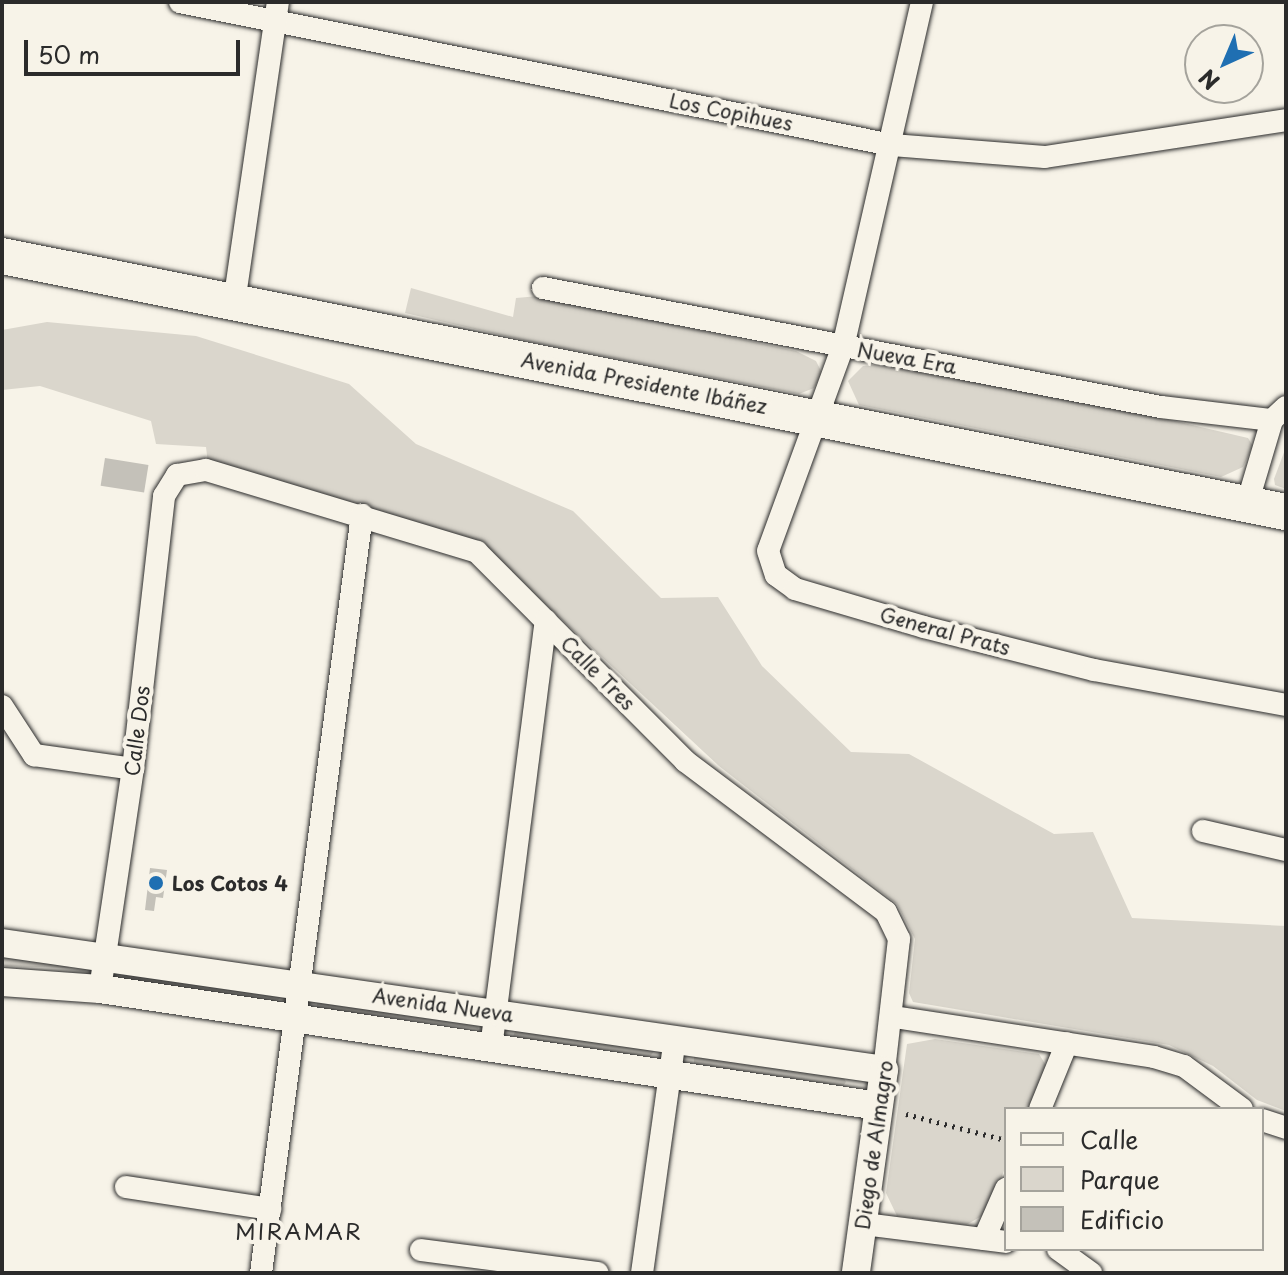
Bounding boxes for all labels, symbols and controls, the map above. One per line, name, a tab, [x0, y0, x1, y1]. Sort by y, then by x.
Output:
scale bar	[28, 24, 244, 74]
north arrow	[1184, 24, 1264, 104]
text: 50 m	[38, 36, 100, 72]
text: N	[1191, 62, 1226, 98]
street label: Los Copihues	[667, 88, 795, 136]
street label: Nueva Era	[855, 337, 959, 379]
street label: Avenida Presidente Ibáñez	[519, 347, 769, 419]
street label: General Prats	[877, 602, 1013, 660]
street label: Calle Tres	[556, 631, 640, 715]
street label: Calle Dos	[120, 684, 154, 778]
place label: Los Cotos 4	[172, 871, 289, 895]
marker: Los Cotos 4	[147, 874, 165, 892]
street label: Avenida Nueva	[370, 983, 516, 1027]
street label: Diego de Almagro	[850, 1058, 898, 1232]
legend	[1004, 1107, 1264, 1251]
text: Calle	[1080, 1121, 1138, 1157]
text: Parque	[1080, 1161, 1160, 1197]
text: Edificio	[1080, 1201, 1164, 1237]
district label: MIRAMAR	[237, 1218, 361, 1244]

